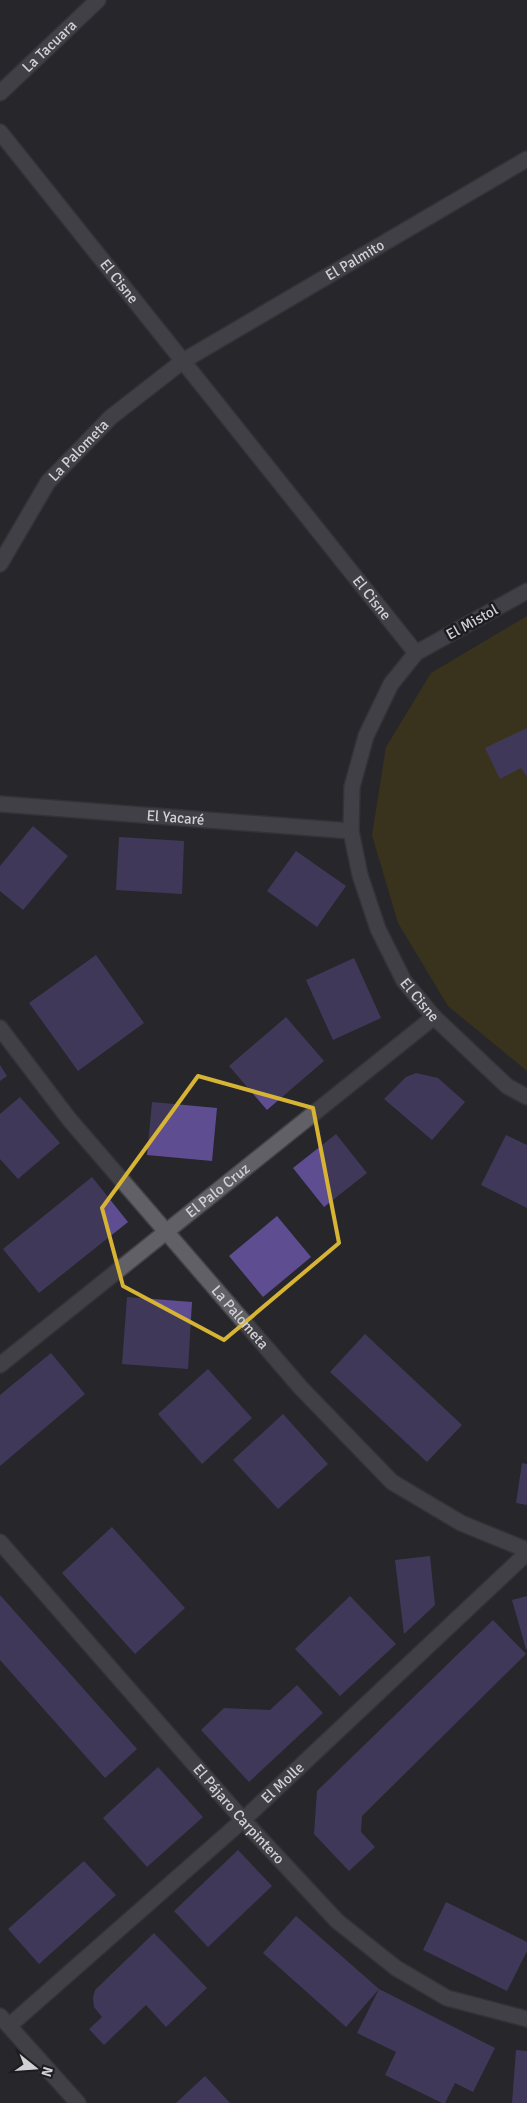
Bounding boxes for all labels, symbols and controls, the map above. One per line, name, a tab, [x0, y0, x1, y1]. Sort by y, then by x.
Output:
street label: La Tacuara	[18, 16, 80, 76]
street label: El Palmito	[322, 236, 388, 284]
street label: El Cisne	[96, 255, 142, 307]
street label: La Palometa	[45, 416, 113, 485]
street label: El Cisne	[349, 572, 395, 624]
street label: El Mistol	[443, 600, 501, 644]
street label: El Yacaré	[146, 806, 205, 829]
street label: El Cisne	[396, 974, 443, 1025]
street label: El Palo Cruz	[182, 1159, 254, 1222]
street label: La Palometa	[207, 1282, 273, 1353]
street label: El Molle	[257, 1758, 308, 1807]
street label: El Pájaro Carpintero	[189, 1760, 288, 1868]
north arrow	[10, 2043, 60, 2093]
text: N	[37, 2065, 57, 2079]

